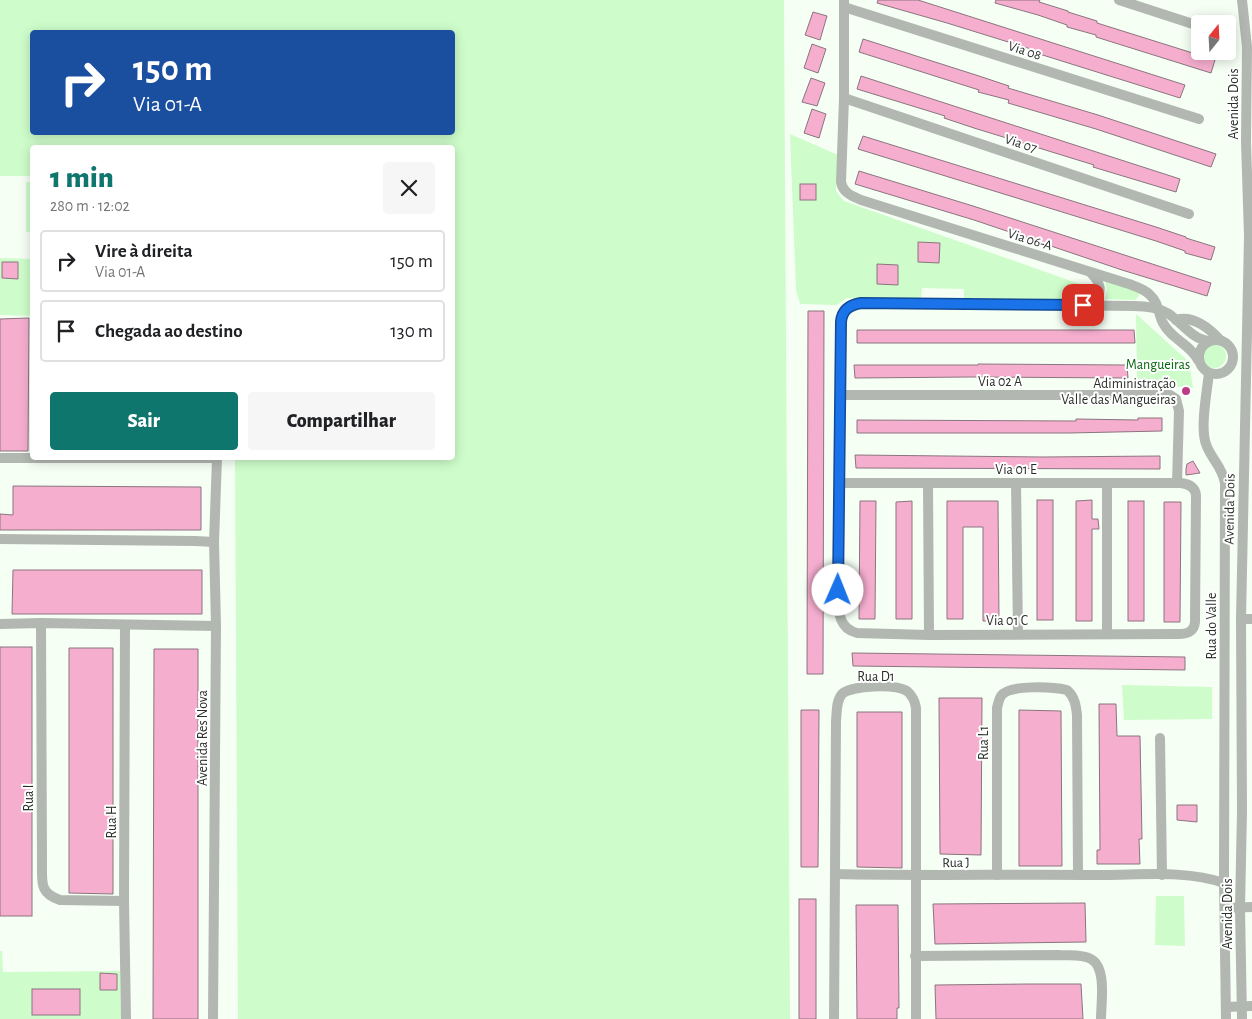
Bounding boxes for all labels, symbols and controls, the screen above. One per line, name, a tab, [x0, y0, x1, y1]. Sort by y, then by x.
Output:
north arrow	[1191, 15, 1236, 60]
map controls	[1191, 15, 1236, 60]
street label: Via 08	[1006, 39, 1043, 63]
icon: right	[50, 50, 115, 115]
text: 150 m	[133, 52, 213, 87]
street label: Avenida Dois	[1227, 68, 1241, 140]
text: Via 01-A	[133, 93, 202, 115]
street label: Via 07	[1003, 132, 1039, 156]
button: close	[383, 162, 435, 214]
text: 1 min	[50, 163, 114, 193]
text: 280 m · 12:02	[50, 198, 130, 214]
street label: Via 06-A	[1006, 227, 1054, 253]
text: Vire à direita	[95, 242, 193, 261]
icon: right	[52, 247, 80, 275]
text: 150 m	[390, 252, 433, 271]
text: Via 01-A	[95, 264, 145, 280]
pin	[1062, 284, 1104, 326]
icon: arrive	[1069, 291, 1097, 319]
icon: arrive	[52, 317, 80, 345]
text: Chegada ao destino	[95, 322, 243, 341]
text: 130 m	[390, 322, 433, 341]
park label: Mangueiras	[1126, 358, 1190, 372]
street label: Via 02 A	[978, 375, 1022, 389]
place label: Adiministração Valle das Mangueiras	[1061, 377, 1176, 407]
marker: Adiministração Valle das Mangueiras	[1180, 385, 1192, 397]
button: Sair	[50, 392, 238, 450]
button: Compartilhar	[248, 392, 435, 450]
street label: Via 01 E	[995, 463, 1037, 477]
street label: Avenida Dois	[1222, 473, 1238, 545]
position arrow	[811, 563, 863, 615]
street label: Rua do Valle	[1205, 593, 1219, 659]
street label: Via 01 C	[986, 614, 1028, 628]
street label: Rua D1	[857, 670, 895, 684]
street label: Avenida Res Nova	[196, 689, 210, 786]
street label: Rua L1	[977, 726, 991, 760]
street label: Rua I	[22, 784, 36, 812]
street label: Rua H	[105, 806, 119, 838]
street label: Rua J	[942, 856, 970, 870]
street label: Avenida Dois	[1221, 878, 1235, 950]

